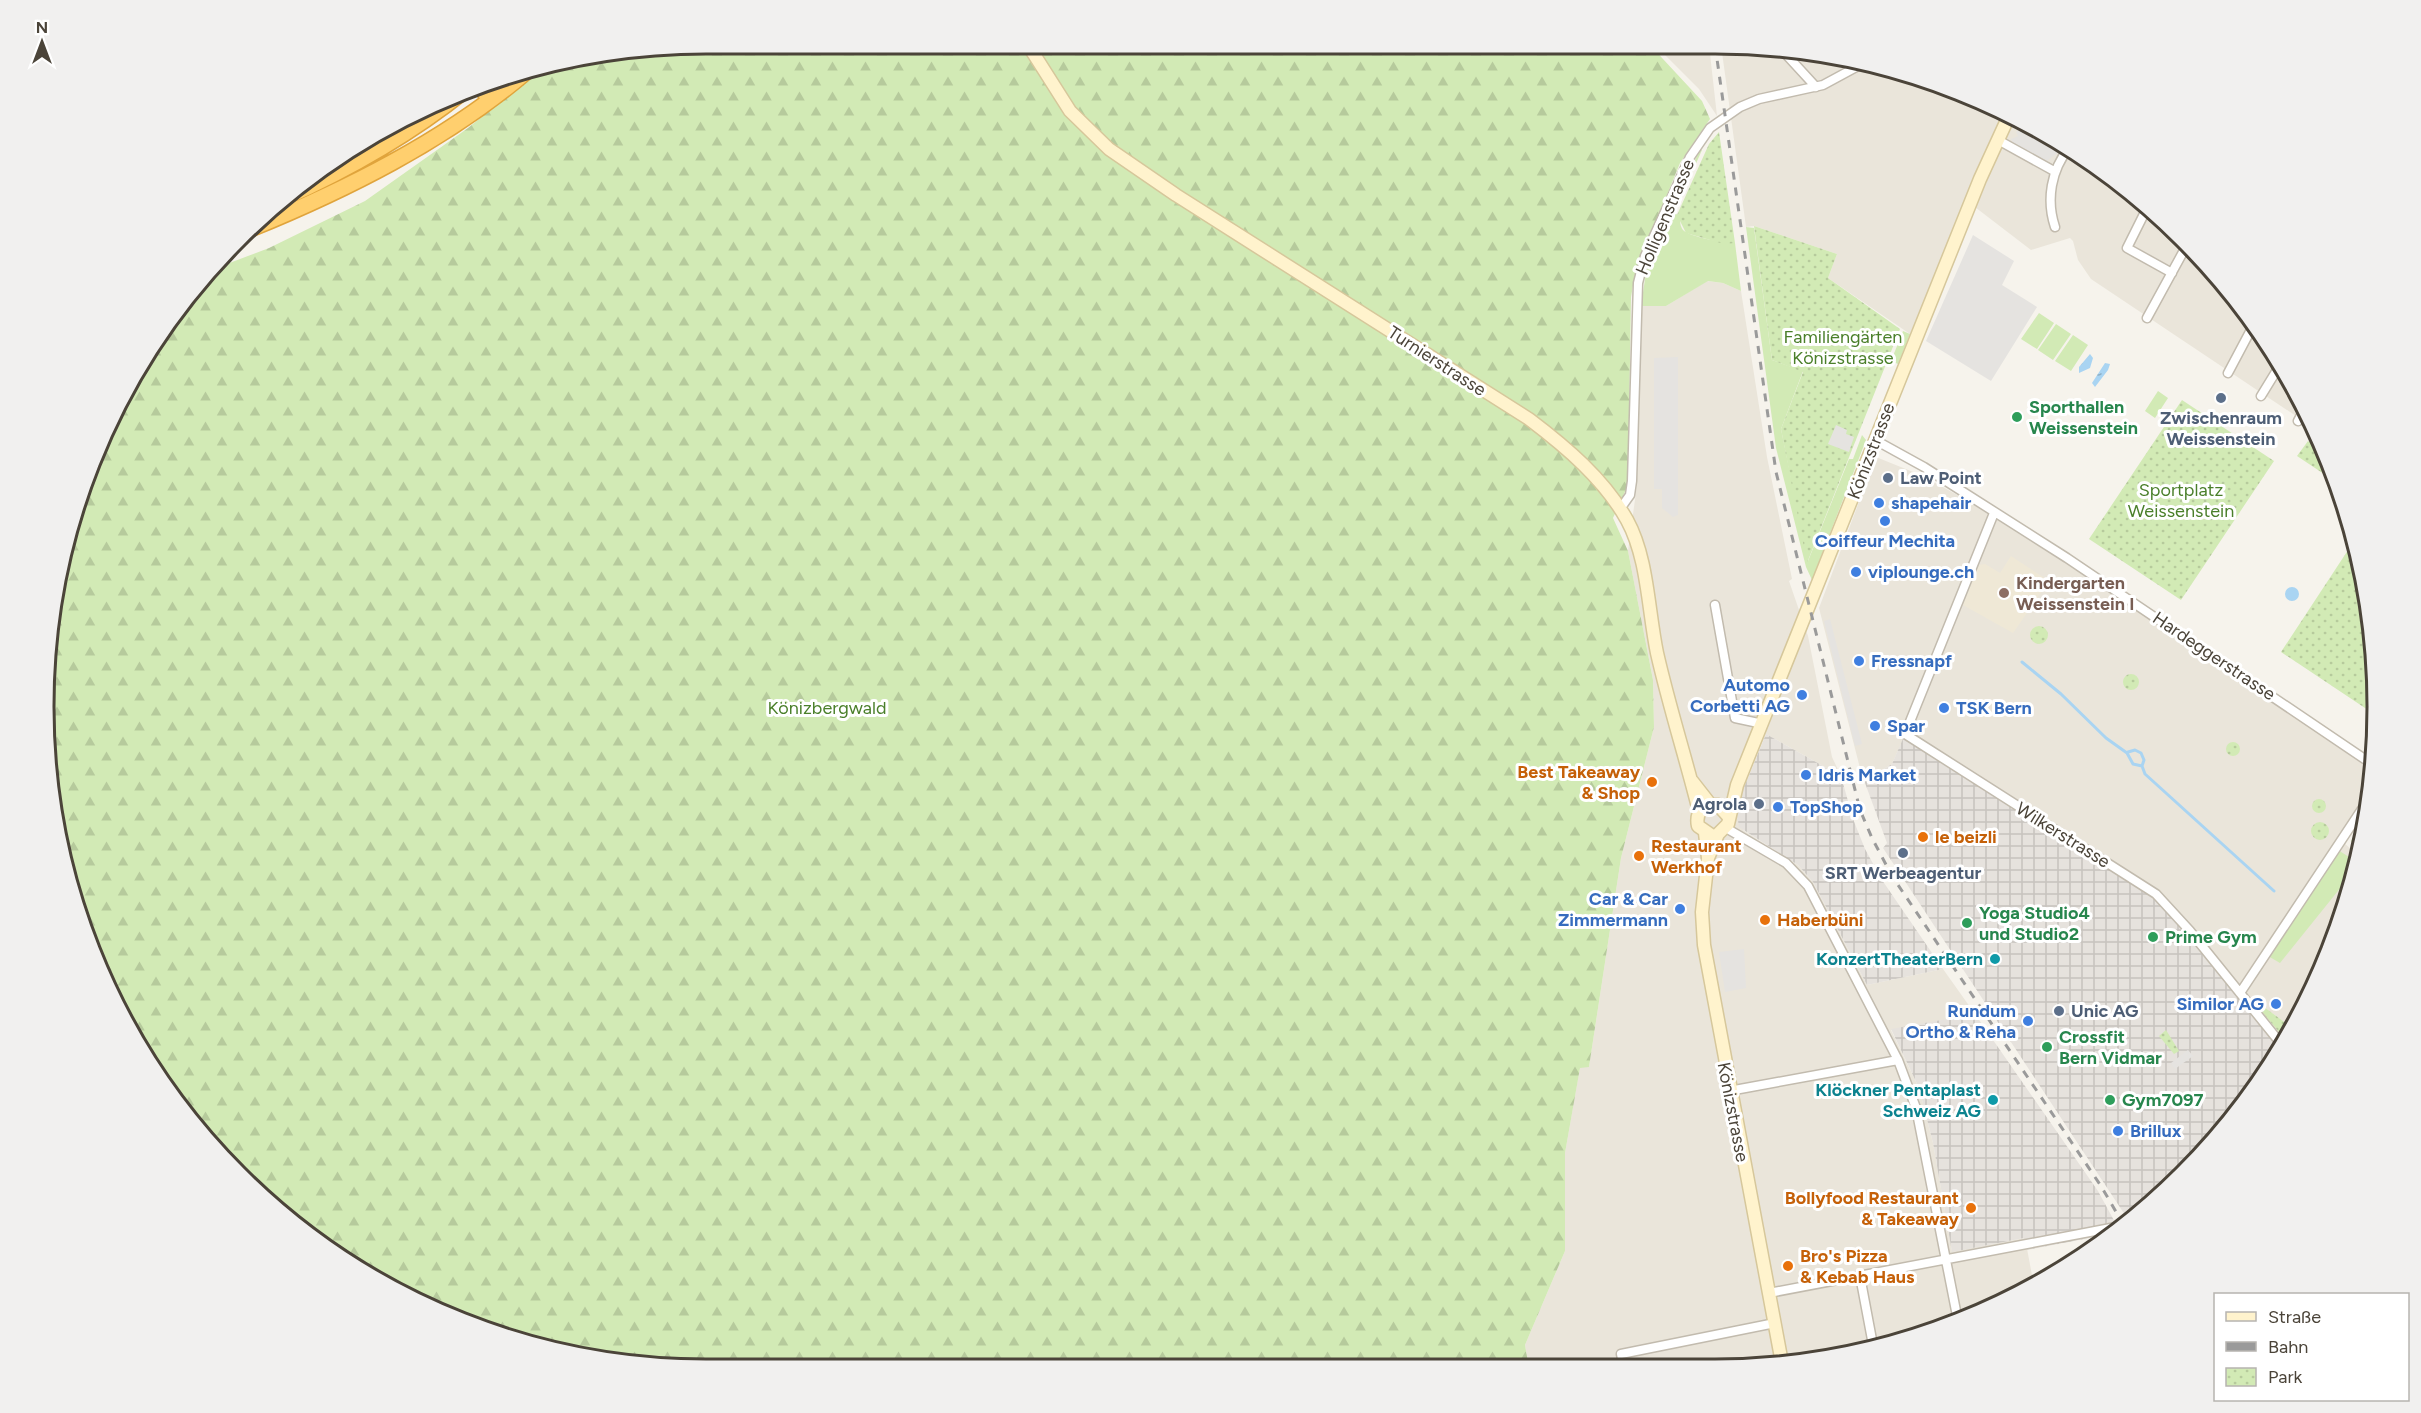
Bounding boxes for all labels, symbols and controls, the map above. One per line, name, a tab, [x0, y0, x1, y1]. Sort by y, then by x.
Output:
north arrow	[12, 12, 72, 72]
text: N	[36, 18, 48, 37]
street label: Holligenstrasse	[1631, 156, 1699, 278]
street label: Turnierstrasse	[1384, 321, 1490, 401]
park label: Familiengärten Könizstrasse	[1784, 326, 1902, 369]
marker: Zwischenraum Weissenstein	[2214, 391, 2228, 405]
place label: Sporthallen Weissenstein	[2029, 396, 2138, 439]
street label: Könizstrasse	[1843, 400, 1899, 502]
place label: Zwischenraum Weissenstein	[2160, 407, 2282, 450]
marker: Sporthallen Weissenstein	[2010, 410, 2024, 424]
place label: Law Point	[1900, 467, 1982, 489]
marker: Law Point	[1881, 471, 1895, 485]
park label: Sportplatz Weissenstein	[2128, 479, 2234, 522]
place label: shapehair	[1891, 492, 1972, 514]
marker: shapehair	[1872, 496, 1886, 510]
marker: Coiffeur Mechita	[1878, 514, 1892, 528]
place label: Coiffeur Mechita	[1815, 530, 1955, 552]
place label: viplounge.ch	[1868, 561, 1974, 583]
marker: viplounge.ch	[1849, 565, 1863, 579]
place label: Kindergarten Weissenstein I	[2016, 572, 2134, 615]
marker: Kindergarten Weissenstein I	[1997, 586, 2011, 600]
street label: Hardeggerstrasse	[2148, 607, 2280, 705]
place label: Fressnapf	[1871, 650, 1953, 672]
marker: Fressnapf	[1852, 654, 1866, 668]
place label: Automo Corbetti AG	[1690, 674, 1790, 717]
marker: Automo Corbetti AG	[1795, 688, 1809, 702]
park label: Könizbergwald	[768, 697, 886, 719]
place label: TSK Bern	[1956, 697, 2032, 719]
marker: TSK Bern	[1937, 701, 1951, 715]
place label: Spar	[1887, 715, 1925, 737]
marker: Spar	[1868, 719, 1882, 733]
place label: Best Takeaway & Shop	[1517, 761, 1641, 804]
place label: Idris Market	[1818, 764, 1916, 786]
marker: Idris Market	[1799, 768, 1813, 782]
marker: Best Takeaway & Shop	[1645, 775, 1659, 789]
place label: Agrola	[1692, 793, 1747, 815]
place label: TopShop	[1790, 796, 1863, 818]
marker: Agrola	[1752, 797, 1766, 811]
street label: Wilkerstrasse	[2012, 797, 2114, 873]
marker: TopShop	[1771, 800, 1785, 814]
place label: le beizli	[1935, 826, 1997, 848]
marker: le beizli	[1916, 830, 1930, 844]
place label: Restaurant Werkhof	[1651, 835, 1742, 878]
marker: SRT Werbeagentur	[1896, 846, 1910, 860]
marker: Restaurant Werkhof	[1632, 849, 1646, 863]
place label: SRT Werbeagentur	[1825, 862, 1981, 884]
place label: Car & Car Zimmermann	[1558, 888, 1668, 931]
marker: Car & Car Zimmermann	[1673, 902, 1687, 916]
place label: Yoga Studio4 und Studio2	[1979, 902, 2090, 945]
place label: Haberbüni	[1777, 909, 1864, 931]
marker: Haberbüni	[1758, 913, 1772, 927]
marker: Yoga Studio4 und Studio2	[1960, 916, 1974, 930]
place label: Prime Gym	[2165, 926, 2257, 948]
marker: Prime Gym	[2146, 930, 2160, 944]
place label: KonzertTheaterBern	[1816, 948, 1983, 970]
marker: KonzertTheaterBern	[1988, 952, 2002, 966]
place label: Similor AG	[2176, 993, 2264, 1015]
marker: Similor AG	[2269, 997, 2283, 1011]
place label: Rundum Ortho & Reha	[1905, 1000, 2016, 1043]
place label: Unic AG	[2071, 1000, 2138, 1022]
marker: Unic AG	[2052, 1004, 2066, 1018]
marker: Rundum Ortho & Reha	[2021, 1014, 2035, 1028]
place label: Crossfit Bern Vidmar	[2059, 1026, 2162, 1069]
marker: Crossfit Bern Vidmar	[2040, 1040, 2054, 1054]
street label: Könizstrasse	[1713, 1060, 1754, 1164]
place label: Klöckner Pentaplast Schweiz AG	[1815, 1079, 1981, 1122]
place label: Gym7097	[2122, 1089, 2204, 1111]
marker: Klöckner Pentaplast Schweiz AG	[1986, 1093, 2000, 1107]
marker: Gym7097	[2103, 1093, 2117, 1107]
place label: Brillux	[2130, 1120, 2182, 1142]
marker: Brillux	[2111, 1124, 2125, 1138]
place label: Bollyfood Restaurant & Takeaway	[1785, 1187, 1960, 1230]
marker: Bollyfood Restaurant & Takeaway	[1964, 1201, 1978, 1215]
place label: Bro's Pizza & Kebab Haus	[1800, 1245, 1915, 1288]
marker: Bro's Pizza & Kebab Haus	[1781, 1259, 1795, 1273]
legend	[2214, 1293, 2409, 1401]
text: Straße	[2268, 1306, 2321, 1328]
text: Bahn	[2268, 1336, 2308, 1358]
text: Park	[2268, 1366, 2303, 1388]

